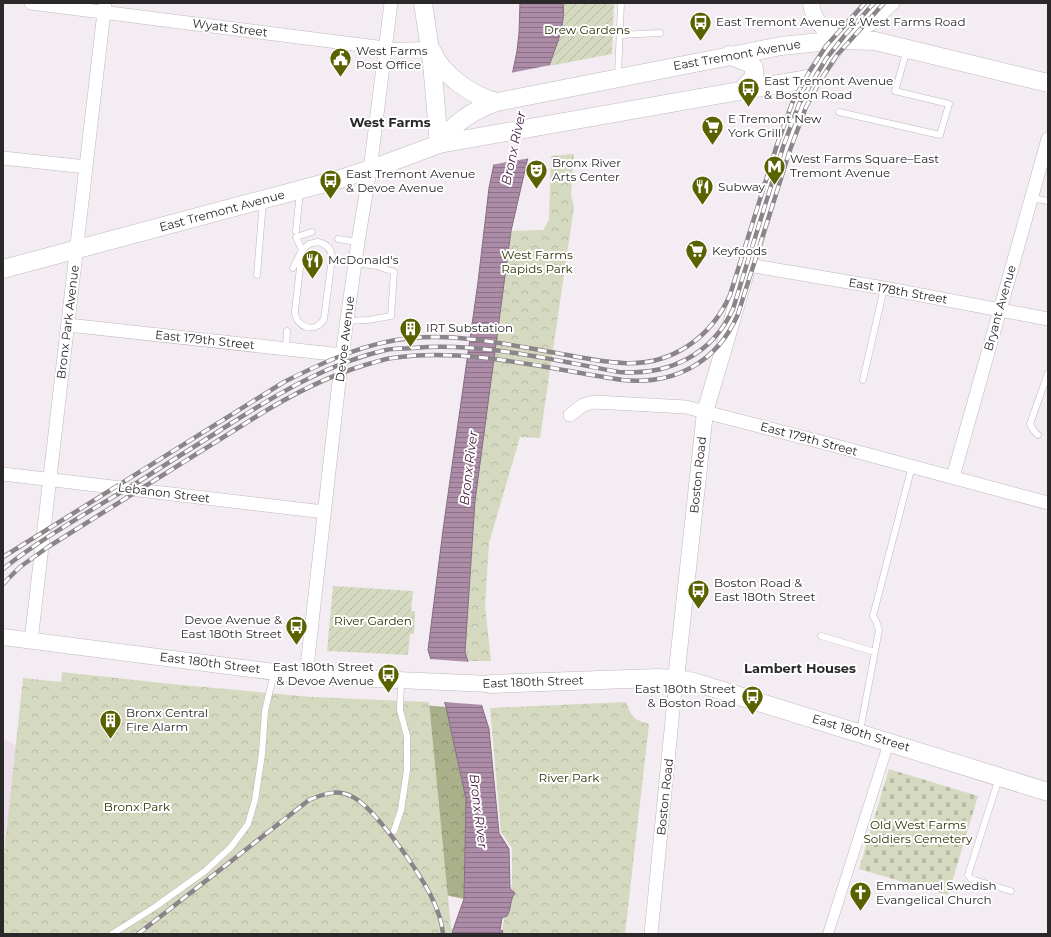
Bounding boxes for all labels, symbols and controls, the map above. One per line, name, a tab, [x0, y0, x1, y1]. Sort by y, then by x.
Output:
bus stop icon: East Tremont Avenue & West Farms Road	[687, 9, 713, 42]
place label: East Tremont Avenue & West Farms Road	[716, 14, 966, 29]
street label: Wyatt Street	[192, 15, 269, 40]
park label: Drew Gardens	[544, 22, 630, 37]
street label: East Tremont Avenue	[672, 36, 802, 73]
place label: West Farms Post Office	[356, 43, 428, 72]
public building icon: West Farms Post Office	[328, 45, 354, 78]
place label: East Tremont Avenue & Boston Road	[764, 73, 893, 102]
bus stop icon: East Tremont Avenue & Boston Road	[736, 75, 762, 108]
water label: Bronx River	[497, 109, 529, 186]
place label: E Tremont New York Grill	[728, 111, 822, 140]
supermarket icon: E Tremont New York Grill	[699, 113, 725, 146]
district label: West Farms	[349, 114, 431, 130]
place label: West Farms Square–East Tremont Avenue	[790, 151, 939, 180]
metro station icon: West Farms Square–East Tremont Avenue	[761, 153, 787, 186]
place label: Bronx River Arts Center	[552, 155, 621, 184]
theatre icon: Bronx River Arts Center	[524, 157, 550, 190]
place label: East Tremont Avenue & Devoe Avenue	[346, 166, 475, 195]
bus stop icon: East Tremont Avenue & Devoe Avenue	[318, 168, 344, 201]
restaurant icon: Subway	[690, 174, 716, 207]
place label: Subway	[718, 179, 766, 194]
street label: East Tremont Avenue	[158, 187, 286, 234]
supermarket icon: Keyfoods	[683, 238, 709, 271]
place label: Keyfoods	[712, 243, 767, 258]
restaurant icon: McDonald's	[300, 247, 326, 280]
park label: West Farms Rapids Park	[501, 247, 574, 276]
place label: McDonald's	[328, 252, 399, 267]
street label: Bryant Avenue	[980, 263, 1019, 352]
street label: Bronx Park Avenue	[53, 264, 82, 380]
street label: East 178th Street	[847, 274, 949, 307]
street label: Devoe Avenue	[332, 295, 357, 383]
building icon: IRT Substation	[398, 315, 424, 348]
place label: IRT Substation	[426, 320, 513, 335]
street label: East 179th Street	[154, 327, 256, 352]
street label: East 179th Street	[759, 418, 860, 459]
water label: Bronx River	[455, 429, 481, 506]
street label: Boston Road	[686, 436, 709, 514]
street label: Lebanon Street	[117, 479, 211, 506]
place label: Boston Road & East 180th Street	[714, 575, 815, 604]
bus stop icon: Boston Road & East 180th Street	[686, 577, 712, 610]
place label: Devoe Avenue & East 180th Street	[181, 612, 282, 641]
park label: River Garden	[334, 613, 412, 628]
bus stop icon: Devoe Avenue & East 180th Street	[284, 614, 310, 647]
street label: East 180th Street	[159, 649, 261, 676]
place label: East 180th Street & Devoe Avenue	[273, 659, 374, 688]
district label: Lambert Houses	[744, 660, 856, 676]
bus stop icon: East 180th Street & Devoe Avenue	[376, 661, 402, 694]
street label: East 180th Street	[482, 672, 584, 691]
place label: East 180th Street & Boston Road	[635, 681, 736, 710]
bus stop icon: East 180th Street & Boston Road	[739, 683, 765, 716]
place label: Bronx Central Fire Alarm	[126, 705, 208, 734]
building icon: Bronx Central Fire Alarm	[97, 707, 123, 740]
street label: East 180th Street	[810, 711, 912, 755]
street label: Boston Road	[653, 758, 676, 836]
park label: River Park	[539, 770, 600, 785]
water label: Bronx River	[466, 773, 492, 850]
park label: Bronx Park	[104, 799, 171, 814]
park label: Old West Farms Soldiers Cemetery	[863, 817, 973, 846]
place label: Emmanuel Swedish Evangelical Church	[876, 878, 997, 907]
church icon: Emmanuel Swedish Evangelical Church	[847, 880, 873, 913]

